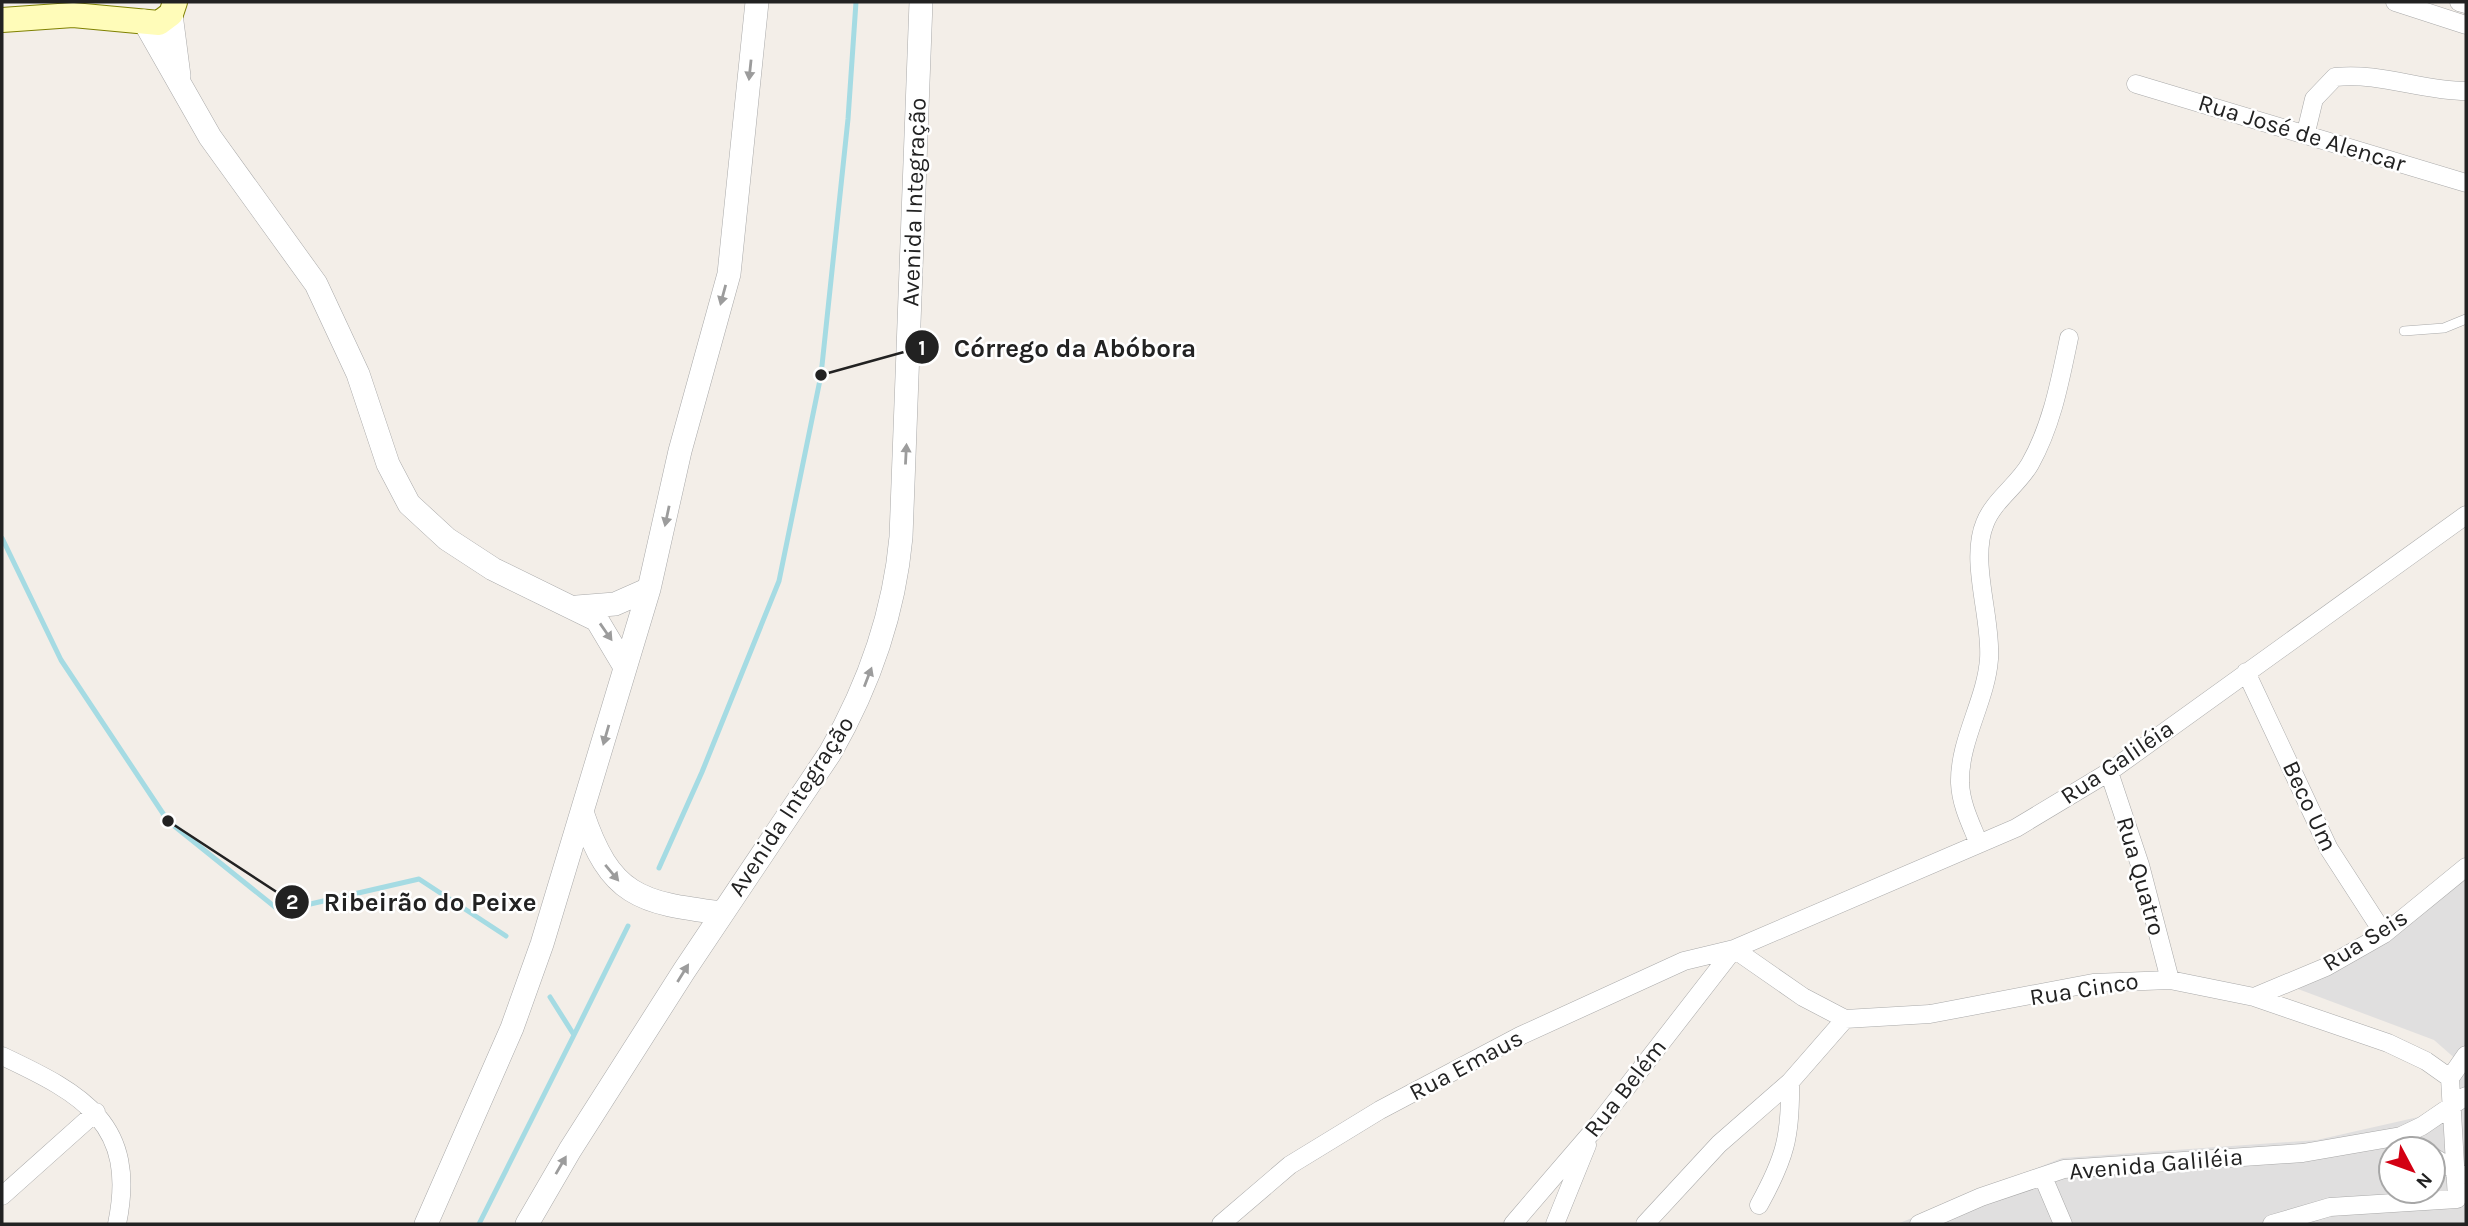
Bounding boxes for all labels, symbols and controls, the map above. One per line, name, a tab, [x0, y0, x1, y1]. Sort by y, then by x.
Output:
one-way arrow	[745, 59, 756, 81]
street label: Rua José de Alencar	[2195, 88, 2409, 178]
street label: Avenida Integração	[896, 97, 932, 307]
one-way arrow	[717, 284, 728, 306]
callout: Córrego da Abóbora	[905, 324, 1210, 371]
text: Córrego da Abóbora	[954, 333, 1196, 364]
text: 1	[918, 336, 926, 360]
one-way arrow	[901, 443, 912, 465]
one-way arrow	[661, 505, 672, 527]
one-way arrow	[599, 623, 612, 642]
one-way arrow	[862, 666, 873, 687]
street label: Avenida Integração	[722, 711, 860, 901]
street label: Rua Galiléia	[2055, 714, 2179, 810]
one-way arrow	[600, 724, 610, 745]
street label: Beco Um	[2277, 756, 2343, 856]
street label: Rua Quatro	[2111, 813, 2171, 939]
one-way arrow	[604, 864, 619, 881]
callout: Ribeirão do Peixe	[275, 878, 551, 925]
text: Ribeirão do Peixe	[323, 887, 537, 918]
text: 2	[286, 890, 298, 914]
street label: Rua Seis	[2317, 903, 2413, 977]
one-way arrow	[676, 963, 689, 982]
street label: Rua Cinco	[2027, 967, 2141, 1011]
street label: Rua Emaus	[1404, 1023, 1528, 1107]
street label: Rua Belém	[1578, 1033, 1672, 1143]
north arrow	[2377, 1135, 2447, 1205]
street label: Avenida Galiléia	[2068, 1142, 2244, 1186]
one-way arrow	[555, 1155, 567, 1175]
text: N	[2411, 1168, 2437, 1193]

